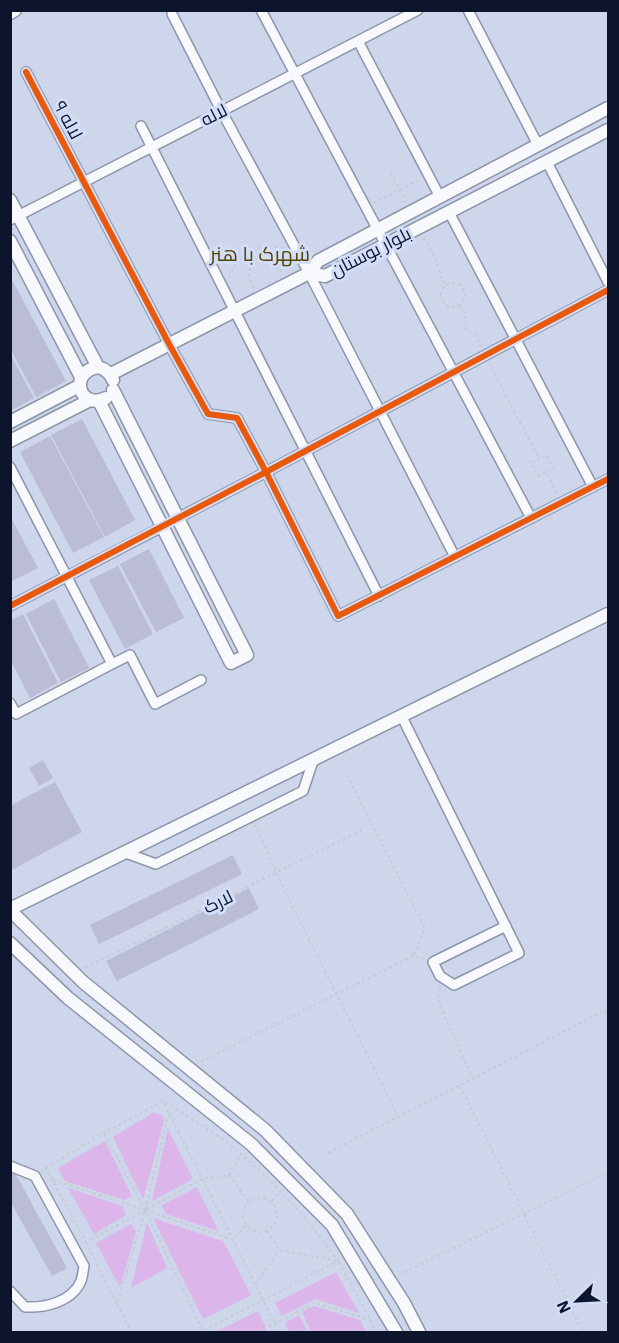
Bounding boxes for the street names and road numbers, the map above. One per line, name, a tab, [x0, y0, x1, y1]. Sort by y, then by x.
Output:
street label: لاله ۹	[49, 96, 88, 143]
street label: لاله	[197, 98, 231, 131]
street label: بلوار بوستان	[327, 222, 415, 282]
street label: لارک	[199, 885, 237, 919]

